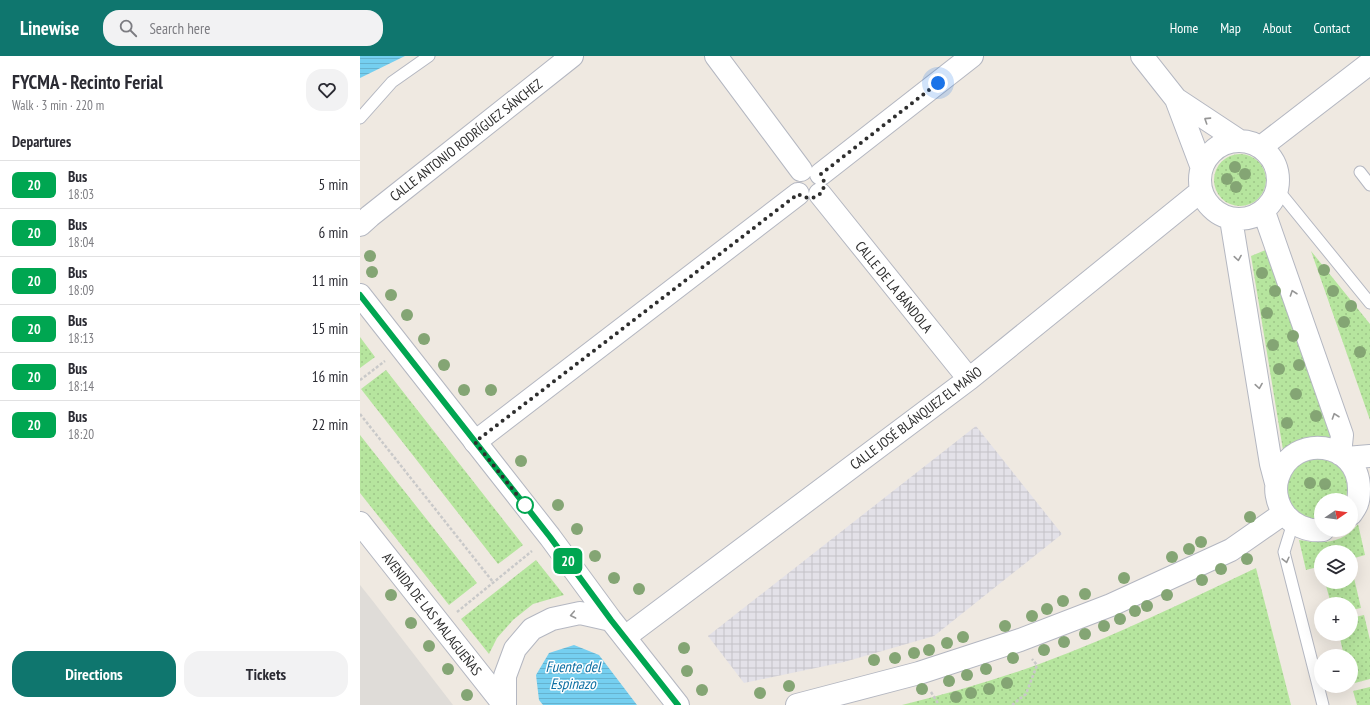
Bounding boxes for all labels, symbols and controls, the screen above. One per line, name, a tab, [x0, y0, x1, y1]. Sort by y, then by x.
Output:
search box	[103, 10, 383, 46]
text: Linewise	[20, 16, 79, 40]
icon: search	[117, 17, 139, 39]
text: Search here	[149, 19, 210, 38]
text: Home	[1170, 19, 1198, 37]
text: Map	[1220, 19, 1241, 37]
text: About	[1263, 19, 1292, 37]
text: Contact	[1314, 19, 1350, 37]
button: heart	[306, 69, 348, 111]
text: FYCMA - Recinto Ferial	[12, 70, 163, 94]
your location	[928, 73, 948, 93]
street label: CALLE ANTONIO RODRÍGUEZ SÁNCHEZ	[386, 75, 546, 205]
text: Walk · 3 min · 220 m	[12, 97, 104, 114]
one-way arrow	[1204, 117, 1211, 125]
text: Departures	[12, 132, 71, 151]
text: Bus	[68, 167, 87, 186]
text: 5 min	[318, 175, 348, 194]
text: 20	[27, 176, 41, 194]
text: 18:03	[68, 186, 94, 203]
text: Bus	[68, 215, 87, 234]
text: 6 min	[318, 223, 348, 242]
text: 20	[27, 224, 41, 242]
text: 18:04	[68, 234, 94, 251]
street label: CALLE DE LA BÁNDOLA	[851, 237, 937, 337]
one-way arrow	[1233, 255, 1241, 261]
text: Bus	[68, 263, 87, 282]
text: 11 min	[312, 271, 348, 290]
text: 20	[27, 272, 41, 290]
text: 18:09	[68, 282, 94, 299]
one-way arrow	[1289, 289, 1298, 296]
text: Bus	[68, 311, 87, 330]
text: 15 min	[312, 319, 348, 338]
text: 20	[27, 320, 41, 338]
text: 18:13	[68, 330, 94, 347]
text: Bus	[68, 359, 87, 378]
street label: CALLE JOSÉ BLÁNQUEZ EL MAÑO	[846, 362, 986, 474]
text: 16 min	[312, 367, 348, 386]
text: 20	[27, 368, 41, 386]
text: 18:14	[68, 378, 94, 395]
one-way arrow	[1254, 383, 1262, 389]
text: Bus	[68, 407, 87, 426]
one-way arrow	[1332, 412, 1340, 419]
text: 22 min	[312, 415, 348, 434]
text: 20	[27, 416, 41, 434]
text: 18:20	[68, 426, 94, 443]
north arrow	[1314, 493, 1358, 537]
map controls	[1314, 493, 1358, 693]
unlabelled marker	[516, 496, 534, 514]
button: layers	[1314, 545, 1358, 589]
line badge: 20	[550, 548, 586, 574]
street label: AVENIDA DE LAS MALAGUEÑAS	[378, 549, 486, 679]
text: 20	[561, 552, 575, 570]
one-way arrow	[1282, 557, 1290, 563]
button: +	[1314, 597, 1358, 641]
one-way arrow	[570, 610, 576, 618]
button: −	[1314, 649, 1358, 693]
button: Directions	[12, 651, 176, 697]
button: Tickets	[184, 651, 348, 697]
water label: Fuente del Espinazo	[545, 657, 602, 693]

